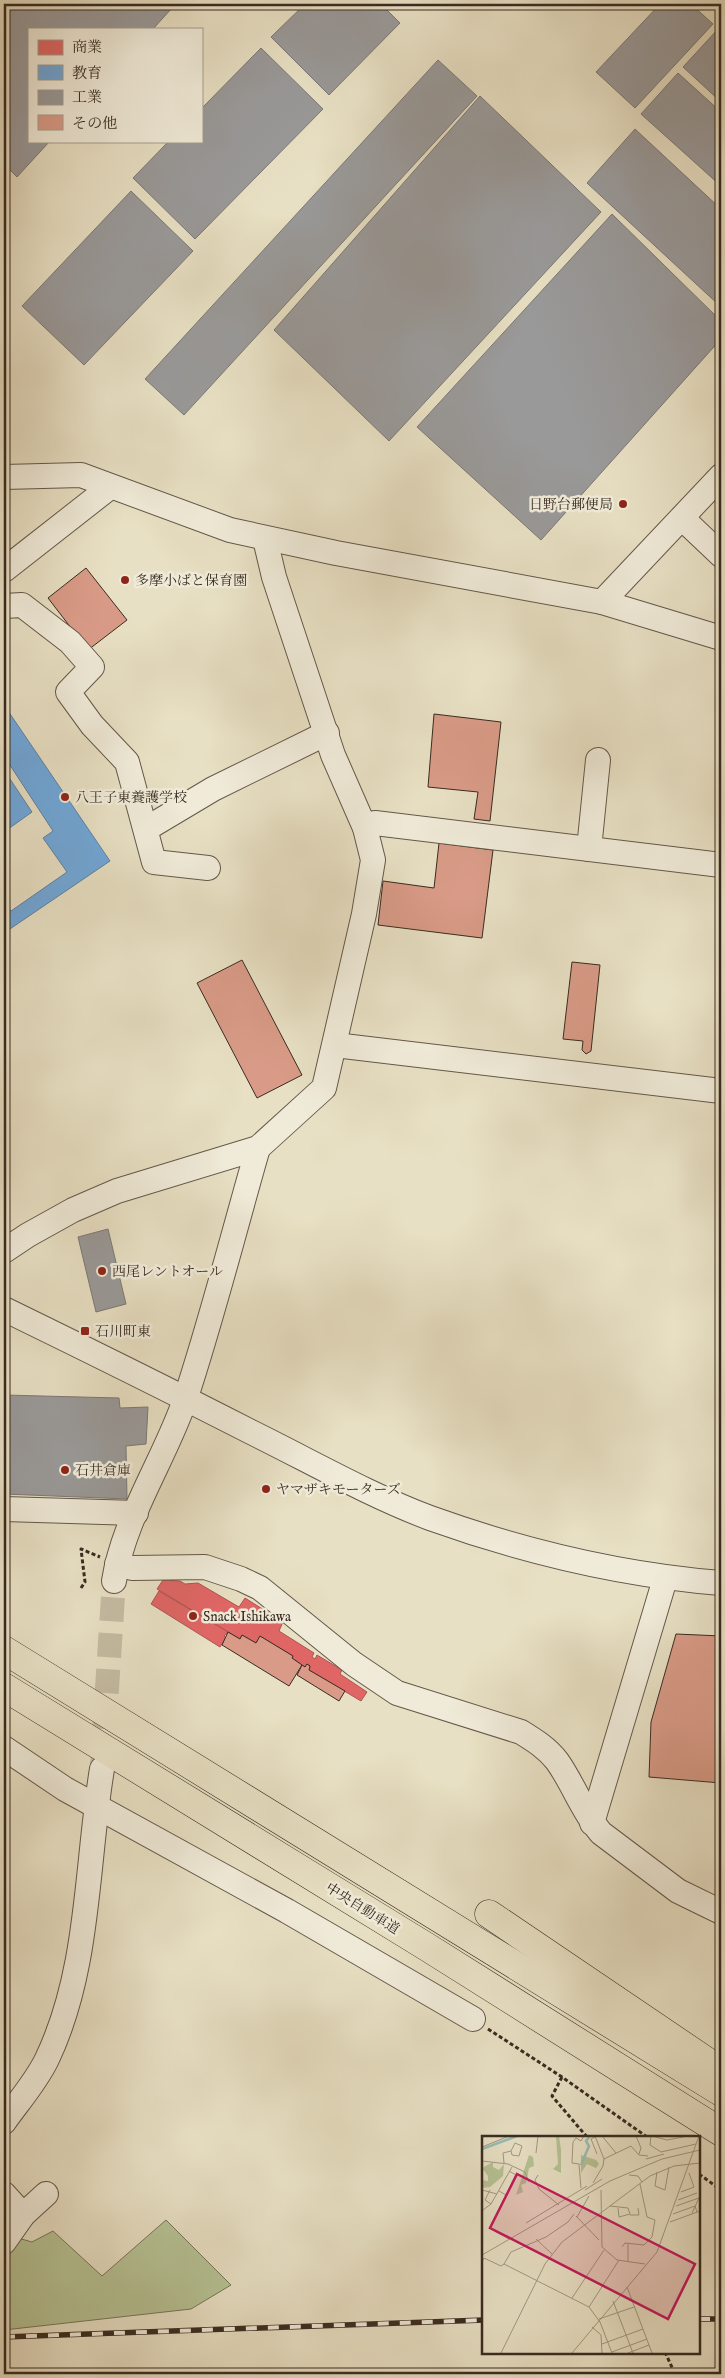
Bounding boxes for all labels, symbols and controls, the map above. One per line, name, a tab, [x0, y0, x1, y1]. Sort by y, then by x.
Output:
legend	[28, 28, 202, 142]
text: 商業	[72, 38, 102, 57]
text: 教育	[72, 64, 102, 83]
text: 工業	[72, 88, 102, 107]
text: その他	[72, 114, 117, 133]
place label: 日野台郵便局	[529, 496, 613, 514]
marker: 日野台郵便局	[617, 498, 629, 510]
place label: 多摩小ばと保育園	[135, 572, 247, 590]
marker: 多摩小ばと保育園	[119, 574, 131, 586]
place label: 八王子東養護学校	[75, 789, 187, 807]
marker: 八王子東養護学校	[59, 791, 71, 803]
place label: 西尾レントオール	[112, 1263, 223, 1281]
marker: 西尾レントオール	[96, 1265, 108, 1277]
place label: 石川町東	[95, 1323, 151, 1341]
marker: 石川町東	[79, 1325, 91, 1337]
place label: 石井倉庫	[75, 1462, 131, 1480]
marker: 石井倉庫	[59, 1464, 71, 1476]
place label: ヤマザキモーターズ	[276, 1481, 401, 1499]
marker: ヤマザキモーターズ	[260, 1483, 272, 1495]
place label: Snack Ishikawa	[203, 1608, 292, 1626]
marker: Snack Ishikawa	[187, 1610, 199, 1622]
street label: 中央自動車道	[322, 1879, 403, 1939]
inset map	[482, 2136, 700, 2353]

